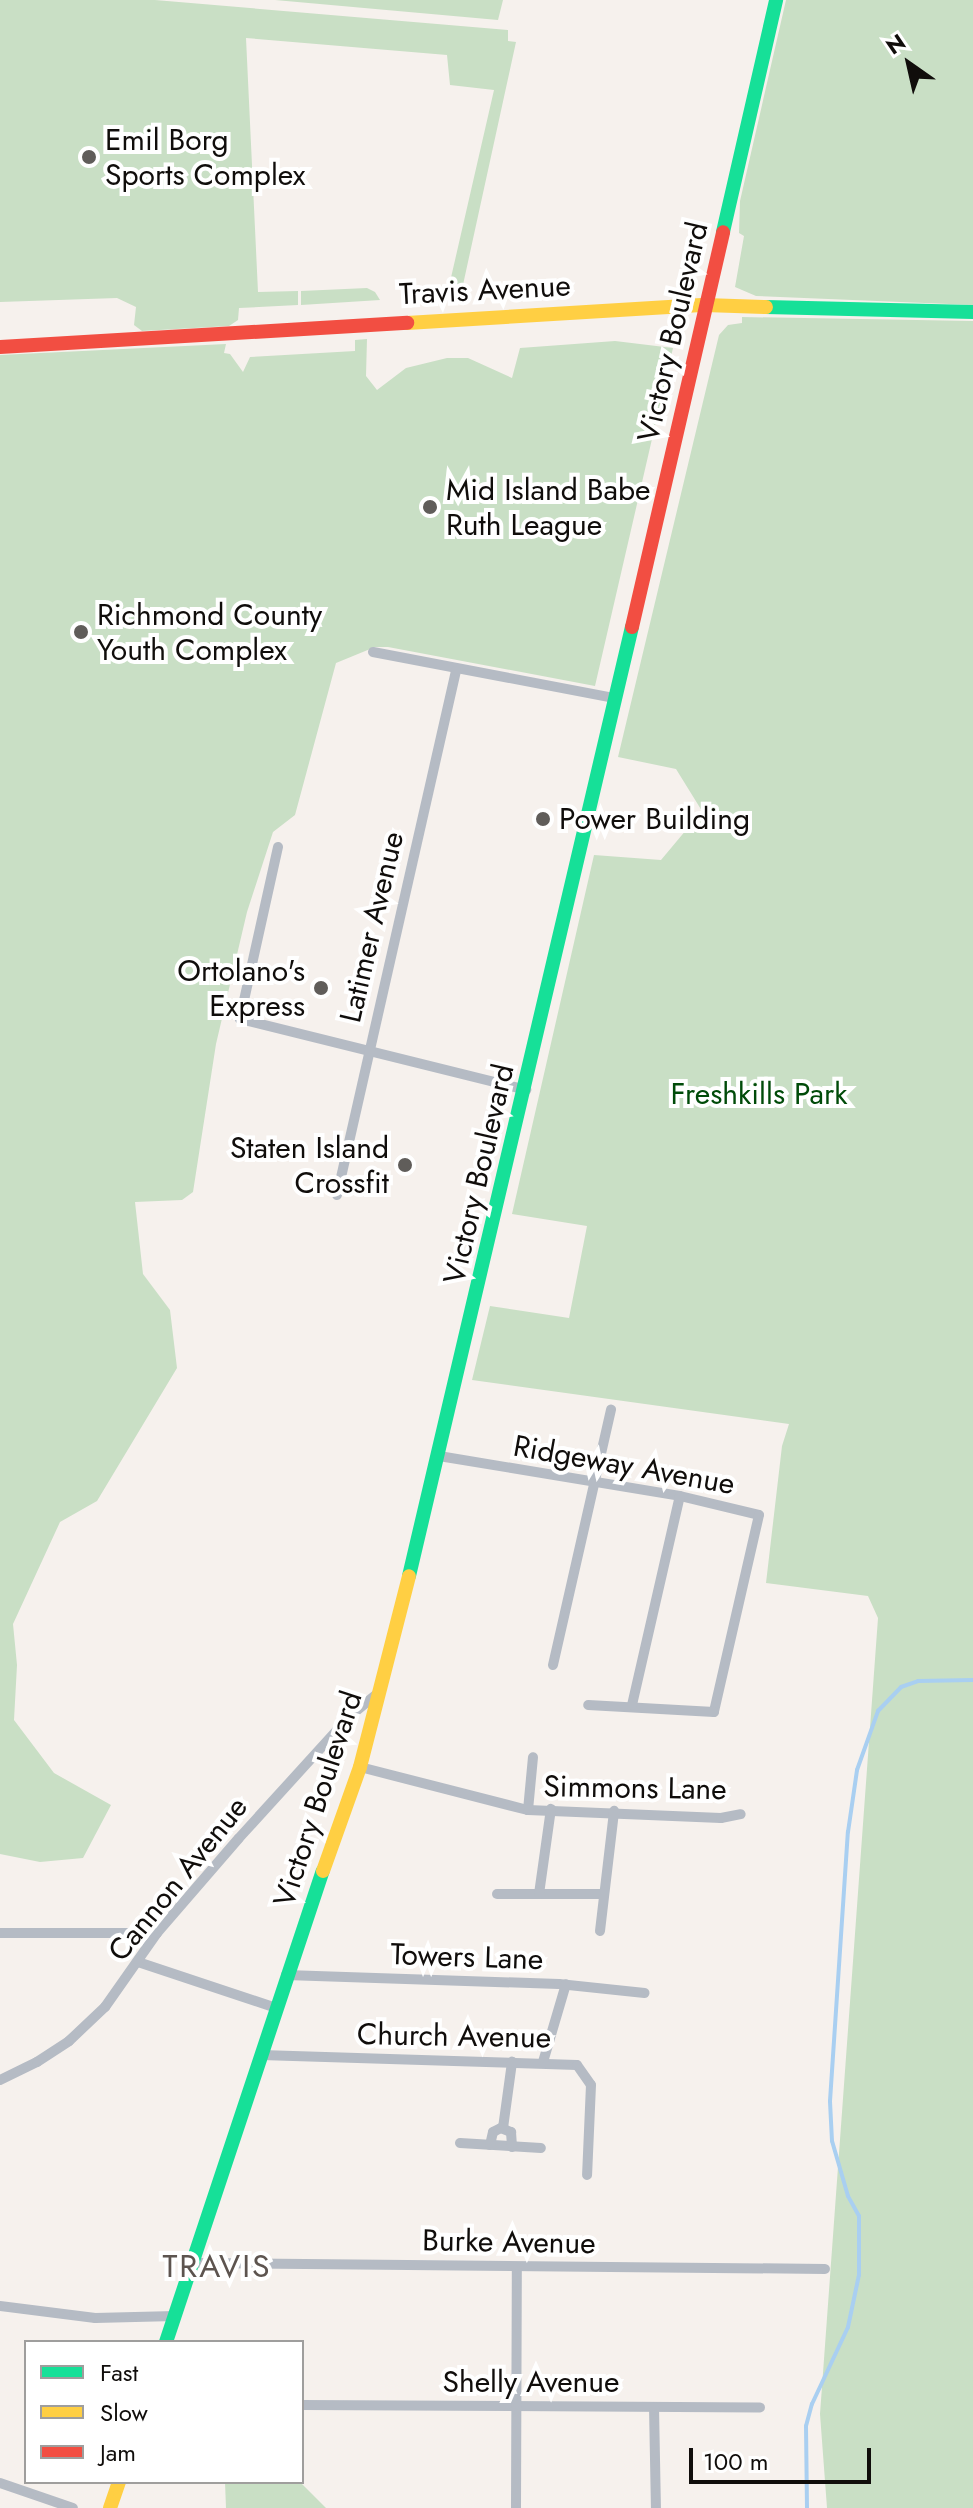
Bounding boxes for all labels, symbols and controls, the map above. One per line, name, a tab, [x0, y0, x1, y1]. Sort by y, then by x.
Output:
north arrow	[869, 24, 949, 104]
text: N	[879, 26, 912, 62]
place label: Emil Borg Sports Complex	[105, 122, 305, 192]
marker: Emil Borg Sports Complex	[80, 148, 98, 166]
street label: Victory Boulevard	[630, 218, 716, 446]
street label: Travis Avenue	[398, 268, 572, 312]
place label: Mid Island Babe Ruth League	[446, 472, 651, 542]
marker: Mid Island Babe Ruth League	[421, 498, 439, 516]
place label: Richmond County Youth Complex	[97, 597, 322, 668]
marker: Richmond County Youth Complex	[72, 623, 90, 641]
place label: Power Building	[559, 801, 750, 837]
marker: Power Building	[534, 810, 552, 828]
street label: Latimer Avenue	[333, 828, 411, 1026]
place label: Ortolano's Express	[177, 953, 305, 1024]
marker: Ortolano's Express	[312, 979, 330, 997]
street label: Victory Boulevard	[436, 1060, 522, 1288]
park label: Freshkills Park	[671, 1076, 847, 1112]
place label: Staten Island Crossfit	[230, 1130, 389, 1200]
marker: Staten Island Crossfit	[396, 1156, 414, 1174]
street label: Ridgeway Avenue	[511, 1428, 737, 1502]
street label: Victory Boulevard	[266, 1687, 370, 1911]
street label: Simmons Lane	[543, 1768, 727, 1808]
street label: Cannon Avenue	[101, 1790, 255, 1968]
street label: Towers Lane	[390, 1936, 544, 1978]
street label: Church Avenue	[356, 2016, 552, 2056]
street label: Burke Avenue	[422, 2222, 596, 2262]
district label: TRAVIS	[162, 2247, 272, 2285]
legend	[24, 2340, 304, 2484]
text: Fast	[100, 2355, 138, 2390]
street label: Shelly Avenue	[442, 2364, 620, 2400]
text: Slow	[100, 2395, 148, 2430]
scale bar	[693, 2432, 875, 2482]
text: Jam	[100, 2435, 136, 2470]
text: 100 m	[703, 2444, 769, 2479]

